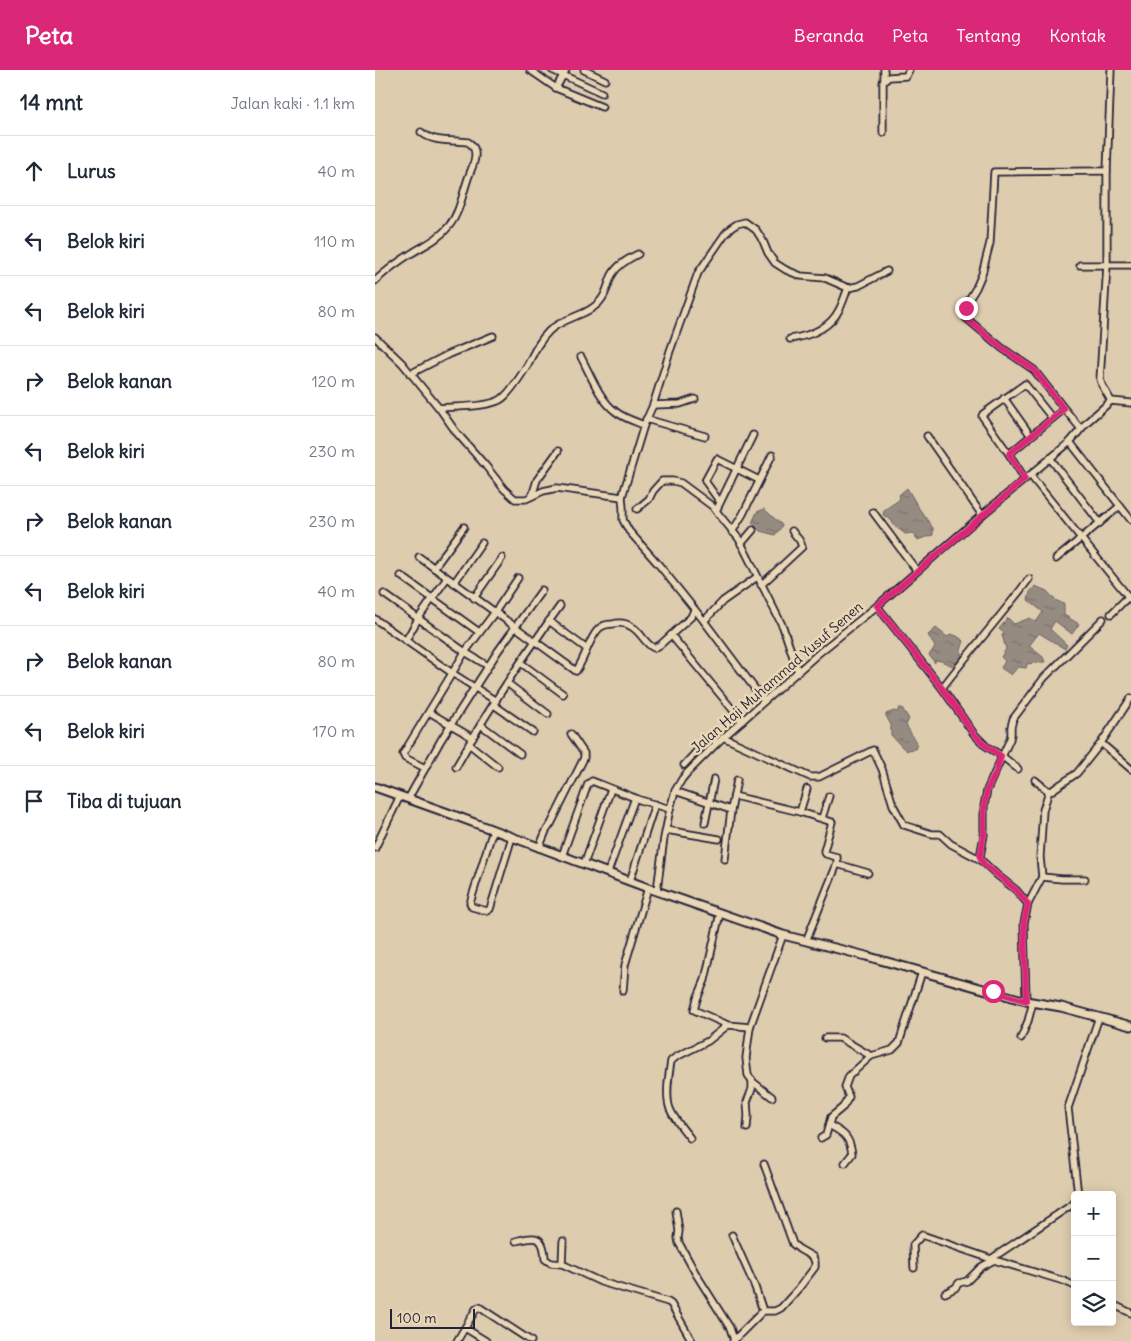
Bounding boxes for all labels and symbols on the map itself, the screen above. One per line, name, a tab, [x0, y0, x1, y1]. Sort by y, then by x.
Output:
route end	[955, 297, 978, 320]
street label: Jalan Haji Muhammad Yusuf Senen	[687, 598, 867, 756]
route start	[982, 980, 1005, 1003]
scale bar	[390, 1306, 475, 1329]

